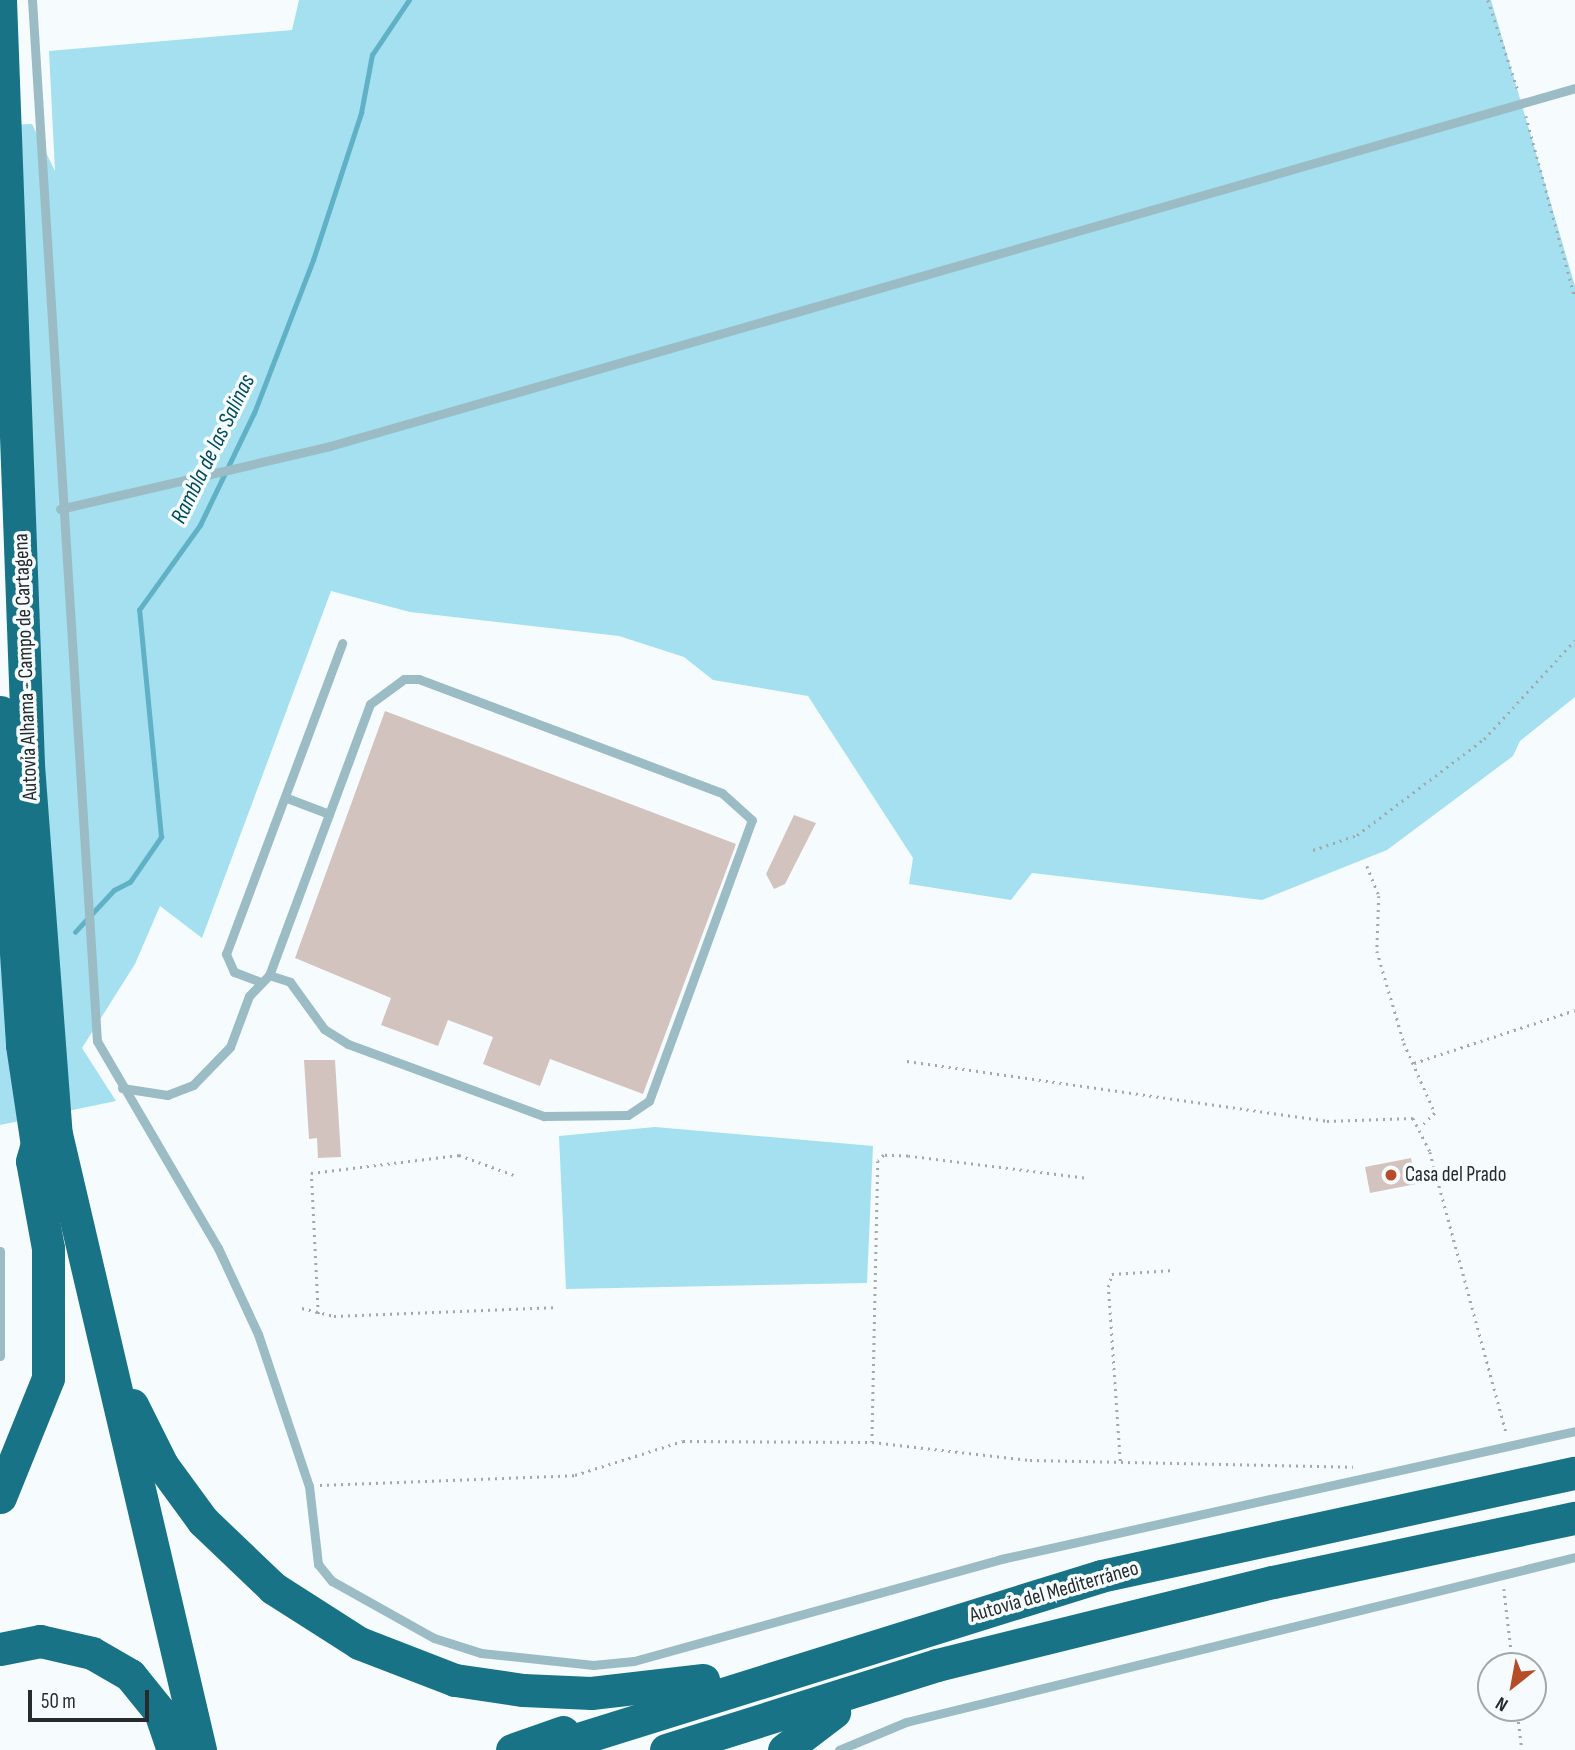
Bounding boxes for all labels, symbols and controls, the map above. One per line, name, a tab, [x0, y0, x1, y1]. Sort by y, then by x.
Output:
water label: Rambla de las Salinas	[165, 370, 261, 528]
street label: Autovía Alhama - Campo de Cartagena	[9, 533, 43, 801]
place label: Casa del Prado	[1405, 1162, 1506, 1188]
marker: Casa del Prado	[1383, 1167, 1399, 1183]
street label: Autovía del Mediterráneo	[967, 1556, 1141, 1628]
north arrow	[1477, 1652, 1547, 1722]
scale bar	[32, 1676, 152, 1720]
text: 50 m	[41, 1689, 76, 1714]
text: N	[1492, 1691, 1512, 1716]

